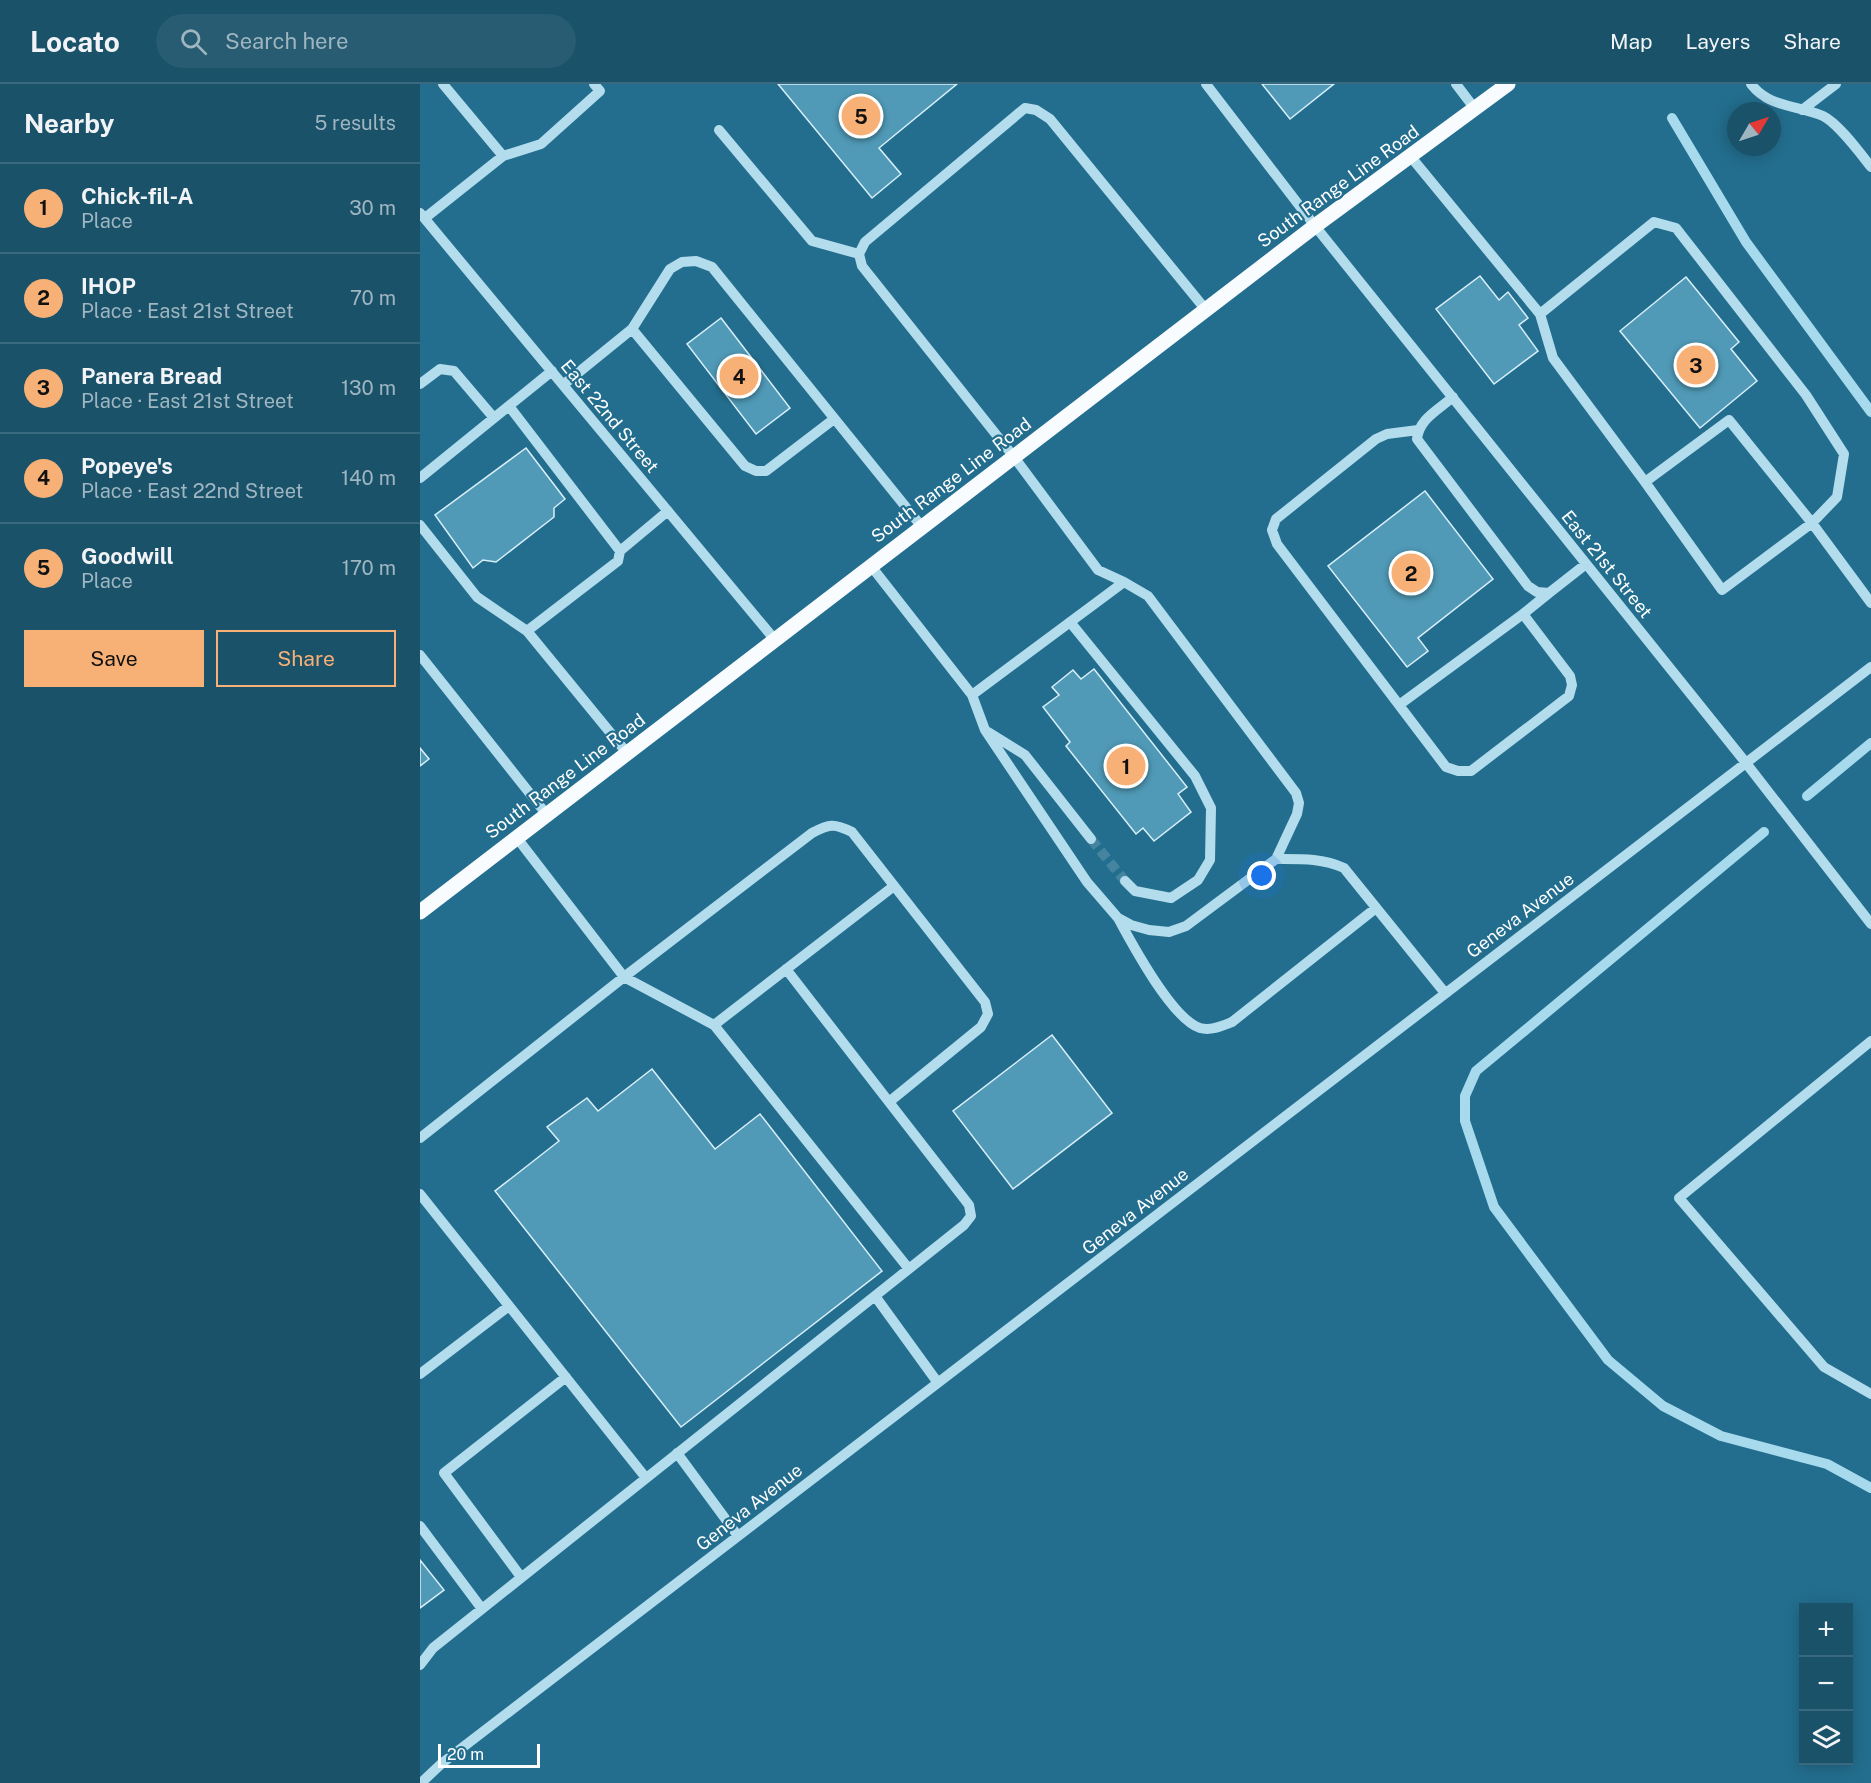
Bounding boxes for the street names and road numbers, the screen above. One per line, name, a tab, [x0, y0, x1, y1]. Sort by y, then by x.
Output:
street label: South Range Line Road	[1253, 120, 1423, 252]
street label: East 22nd Street	[557, 355, 663, 477]
street label: South Range Line Road	[867, 413, 1035, 547]
street label: East 21st Street	[1557, 506, 1657, 622]
street label: South Range Line Road	[481, 709, 649, 843]
street label: Geneva Avenue	[1462, 868, 1578, 962]
street label: Geneva Avenue	[1078, 1163, 1192, 1259]
street label: Geneva Avenue	[692, 1459, 806, 1555]

